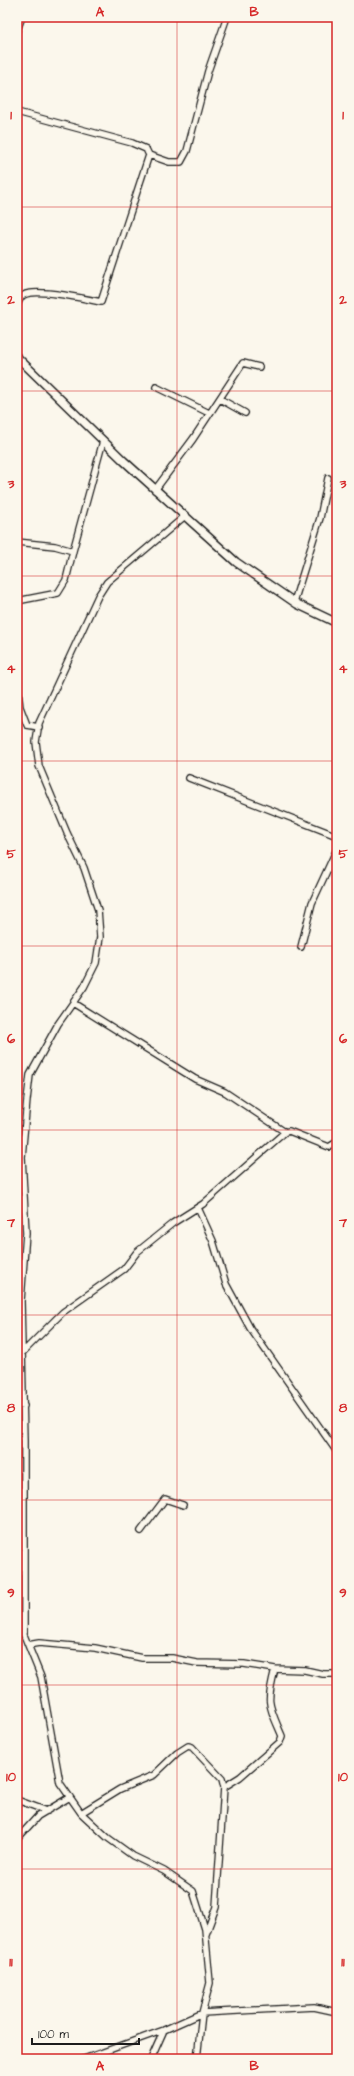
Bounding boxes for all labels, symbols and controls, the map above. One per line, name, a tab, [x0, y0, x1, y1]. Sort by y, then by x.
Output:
text: A	[96, 3, 105, 21]
text: B	[249, 3, 259, 21]
text: 1	[10, 106, 12, 124]
text: 1	[342, 106, 344, 124]
text: 2	[6, 291, 15, 309]
text: 2	[338, 291, 347, 309]
text: 3	[7, 475, 15, 493]
text: 3	[339, 475, 347, 493]
text: 4	[7, 660, 16, 678]
text: 4	[339, 660, 348, 678]
text: 5	[6, 845, 16, 863]
text: 5	[338, 845, 348, 863]
text: 6	[7, 1030, 16, 1048]
text: 6	[339, 1030, 348, 1048]
text: 7	[6, 1214, 16, 1232]
text: 7	[338, 1214, 348, 1232]
text: 8	[7, 1399, 16, 1417]
text: 8	[339, 1399, 348, 1417]
text: 9	[7, 1584, 15, 1602]
text: 9	[339, 1584, 347, 1602]
text: 10	[6, 1768, 17, 1786]
text: 10	[338, 1768, 349, 1786]
text: 11	[9, 1953, 13, 1971]
text: 11	[341, 1953, 345, 1971]
scale bar	[32, 2020, 139, 2046]
text: 100 m	[38, 2026, 69, 2043]
text: A	[96, 2057, 105, 2075]
text: B	[249, 2057, 259, 2075]

